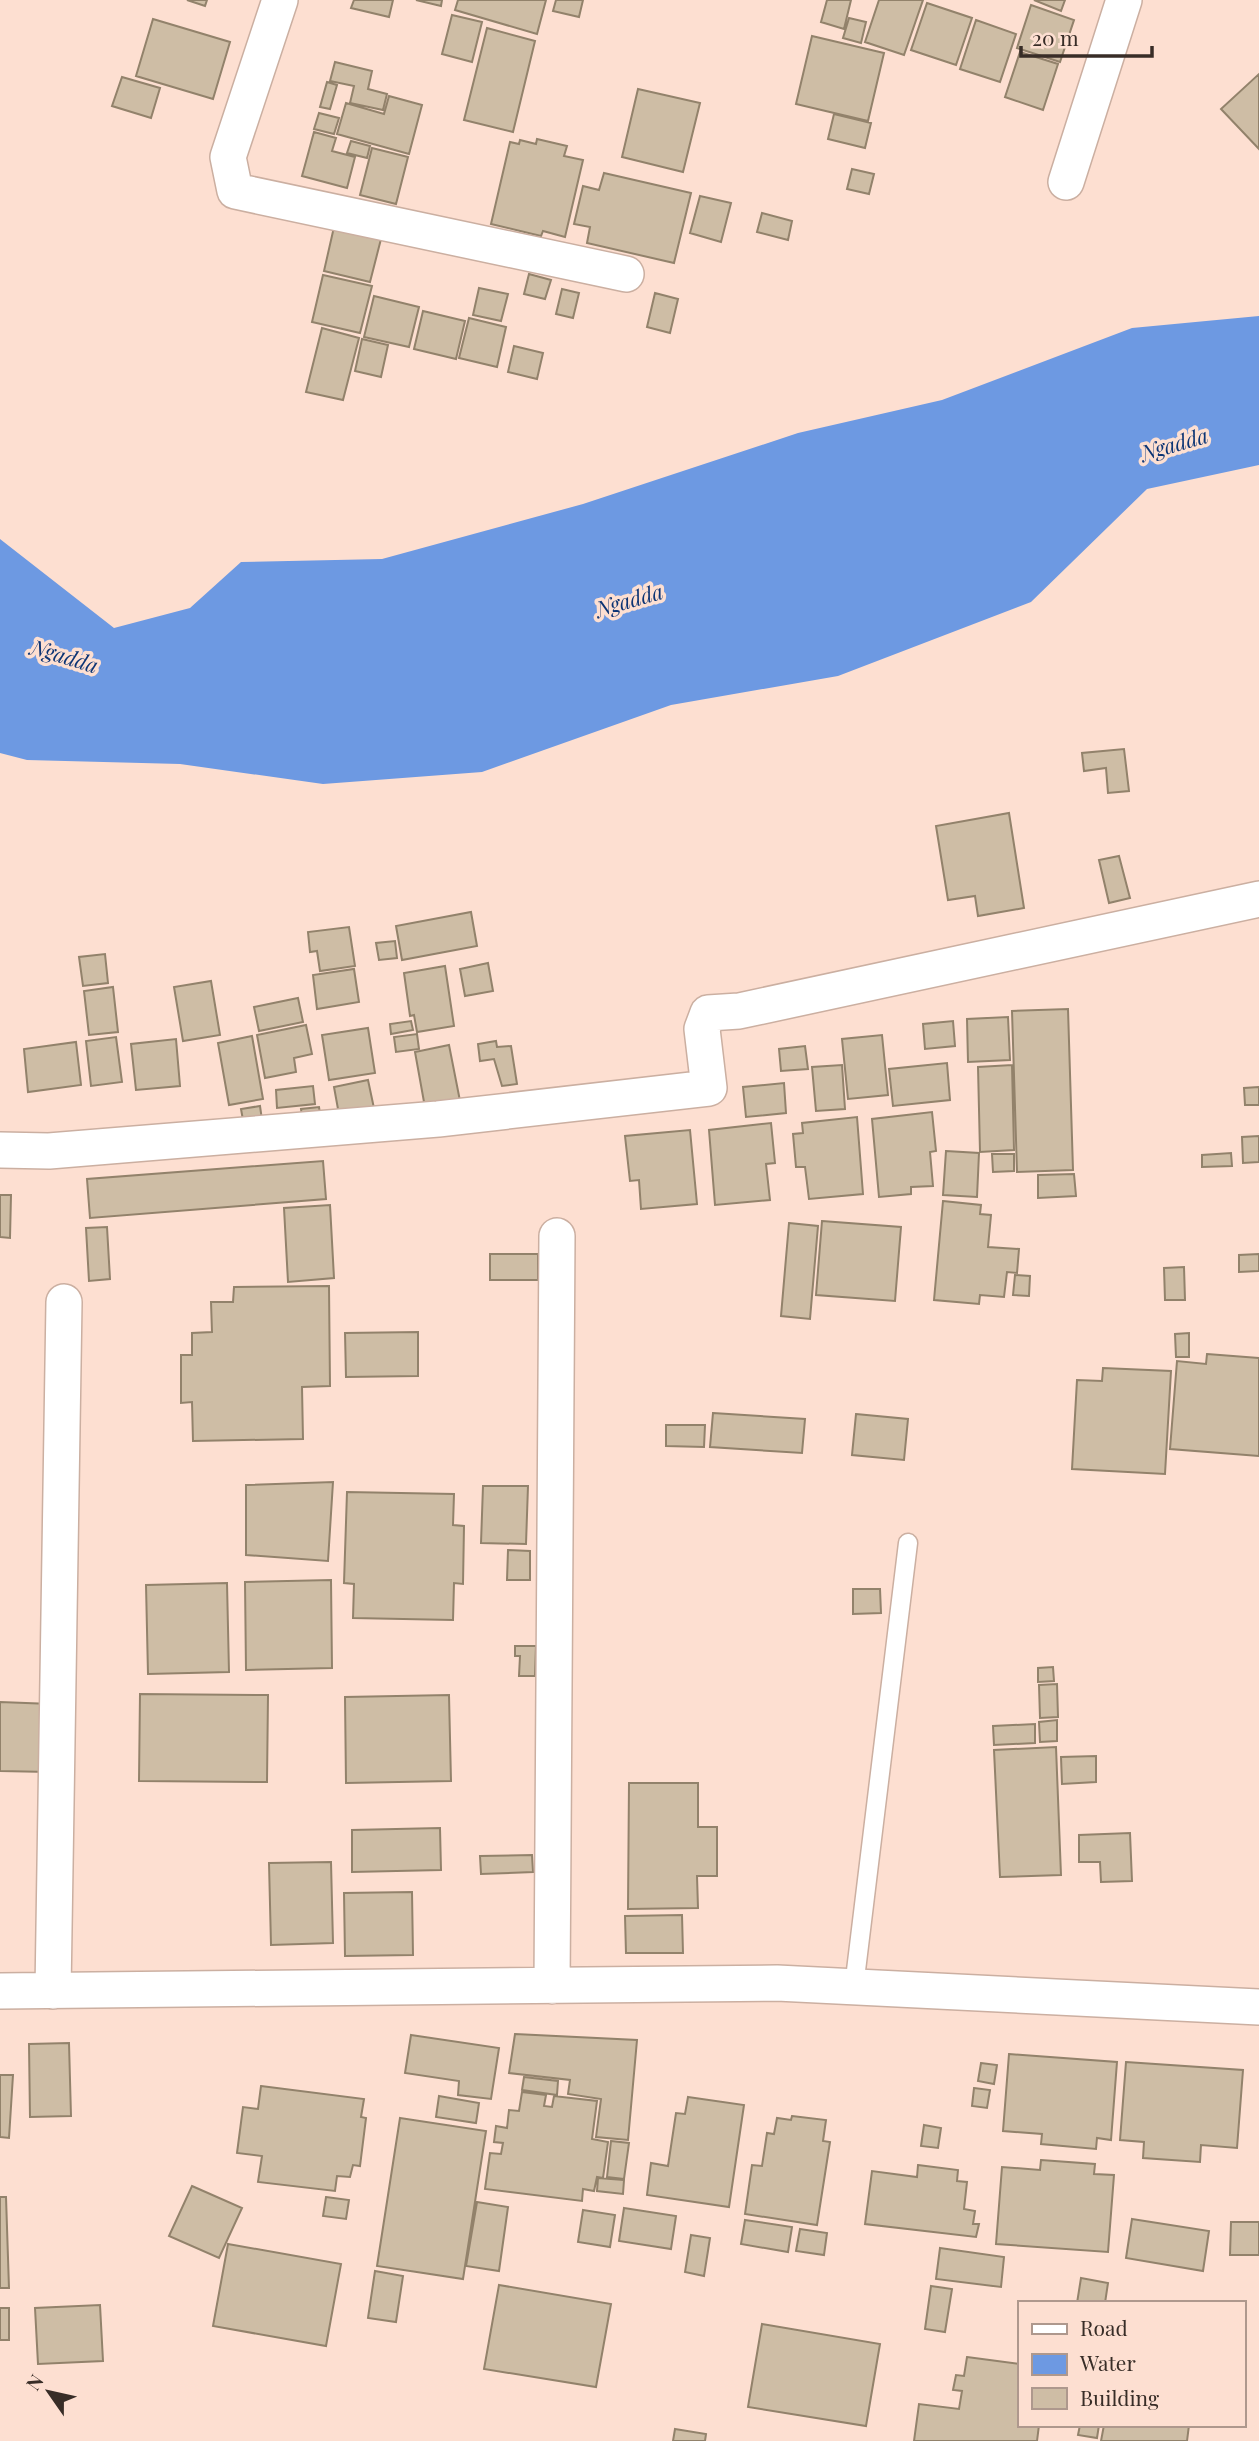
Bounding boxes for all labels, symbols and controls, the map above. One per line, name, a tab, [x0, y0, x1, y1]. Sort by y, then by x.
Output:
scale bar	[1021, 14, 1152, 58]
text: 20 m	[1032, 23, 1079, 51]
water label: Ngadda	[1135, 420, 1211, 466]
water label: Ngadda	[590, 576, 666, 622]
water label: Ngadda	[26, 631, 102, 678]
legend	[1018, 2301, 1245, 2427]
text: Road	[1080, 2313, 1128, 2341]
text: Water	[1079, 2348, 1136, 2376]
north arrow	[14, 2357, 84, 2427]
text: N	[19, 2369, 49, 2395]
text: Building	[1080, 2383, 1159, 2411]

